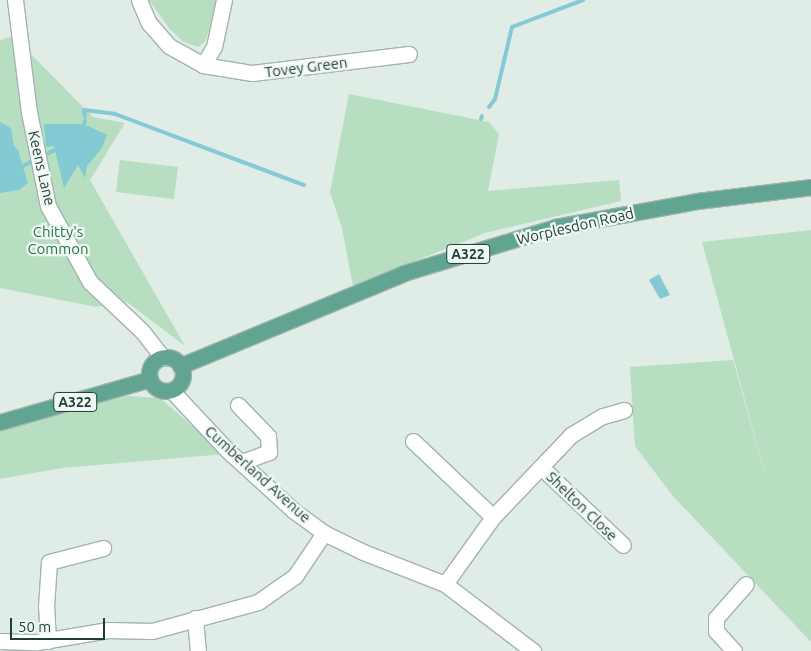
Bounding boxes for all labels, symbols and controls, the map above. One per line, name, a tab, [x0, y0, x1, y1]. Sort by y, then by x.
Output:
street label: Tovey Green	[264, 53, 348, 81]
street label: Keens Lane	[25, 129, 59, 207]
street label: Worplesdon Road	[515, 204, 635, 248]
park label: Chitty's Common	[27, 222, 89, 257]
road number: A322	[446, 242, 490, 266]
road number: A322	[52, 391, 98, 414]
street label: Cumberland Avenue	[201, 422, 315, 526]
street label: Shelton Close	[543, 468, 621, 544]
scale bar	[12, 608, 108, 640]
text: 50 m	[18, 618, 51, 635]

